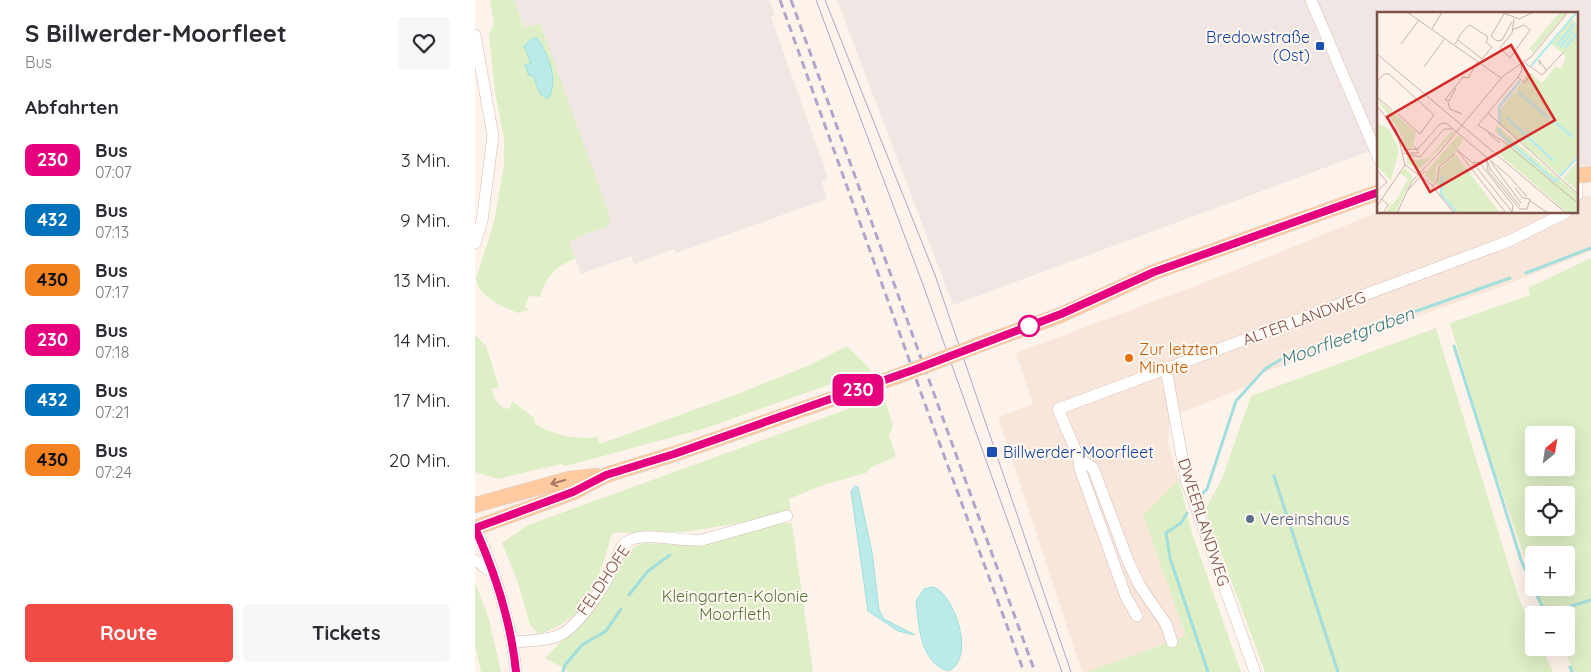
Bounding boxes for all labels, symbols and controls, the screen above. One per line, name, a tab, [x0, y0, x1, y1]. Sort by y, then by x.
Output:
inset map	[1377, 12, 1579, 214]
button: heart	[398, 17, 450, 69]
text: S Billwerder-Moorfleet	[25, 18, 287, 48]
place label: Bredowstraße (Ost)	[1206, 27, 1310, 65]
marker: Bredowstraße (Ost)	[1314, 40, 1326, 52]
text: Bus	[25, 52, 52, 72]
text: Abfahrten	[25, 95, 119, 119]
text: Bus	[95, 138, 128, 162]
text: 230	[37, 148, 68, 171]
text: 3 Min.	[401, 148, 450, 172]
text: 07:07	[95, 162, 132, 182]
text: Bus	[95, 198, 128, 222]
text: 432	[37, 208, 68, 231]
text: 9 Min.	[400, 208, 450, 232]
text: 07:13	[95, 222, 129, 242]
text: Bus	[95, 258, 128, 282]
text: 430	[37, 268, 68, 291]
text: 13 Min.	[394, 268, 450, 292]
text: 07:17	[95, 282, 129, 302]
street label: ALTER LANDWEG	[1240, 286, 1368, 350]
water label: Moorfleetgraben	[1277, 301, 1417, 371]
unlabelled marker	[1018, 315, 1040, 337]
text: Bus	[95, 318, 128, 342]
text: 230	[37, 328, 68, 351]
text: 14 Min.	[394, 328, 450, 352]
place label: Zur letzten Minute	[1139, 339, 1218, 377]
text: 07:18	[95, 342, 129, 362]
marker: Zur letzten Minute	[1123, 352, 1135, 364]
line badge: 230	[829, 374, 887, 406]
text: Bus	[95, 378, 128, 402]
text: 230	[843, 378, 873, 401]
text: 432	[37, 388, 68, 411]
text: 17 Min.	[394, 388, 450, 412]
text: 07:21	[95, 402, 130, 422]
north arrow	[1525, 426, 1575, 476]
map controls	[1525, 426, 1575, 656]
text: Bus	[95, 438, 128, 462]
place label: Billwerder-Moorfleet	[1003, 442, 1154, 462]
marker: Billwerder-Moorfleet	[985, 445, 999, 459]
text: 430	[37, 448, 68, 471]
text: 20 Min.	[389, 448, 450, 472]
street label: DWEERLANDWEG	[1174, 455, 1234, 589]
text: 07:24	[95, 462, 132, 482]
one-way arrow	[550, 478, 566, 488]
button: locate	[1525, 486, 1575, 536]
place label: Vereinshaus	[1260, 509, 1350, 529]
marker: Vereinshaus	[1244, 513, 1256, 525]
street label: FELDHOFE	[572, 541, 634, 619]
button: +	[1525, 546, 1575, 596]
park label: Kleingarten-Kolonie Moorfleth	[662, 586, 808, 624]
button: Route	[25, 604, 233, 662]
button: Tickets	[243, 604, 450, 662]
button: −	[1525, 606, 1575, 656]

